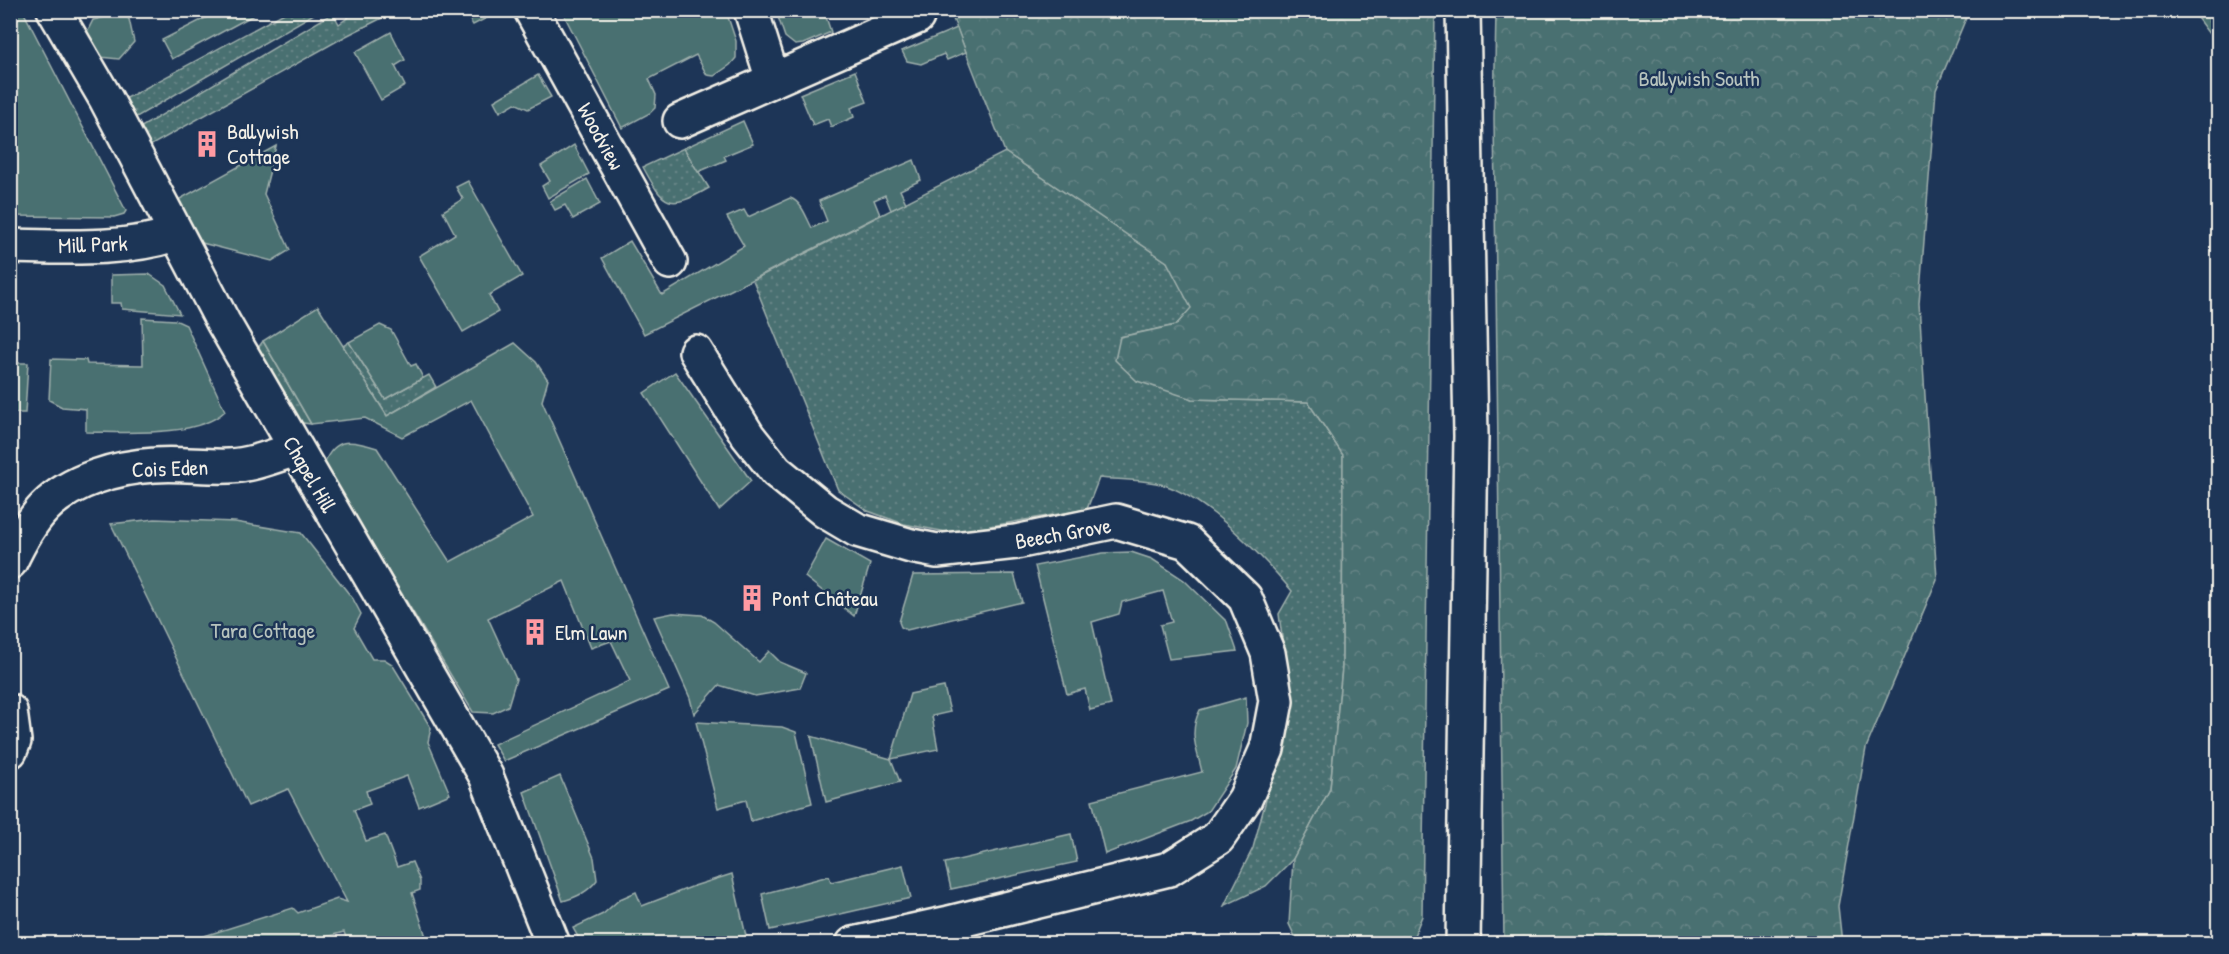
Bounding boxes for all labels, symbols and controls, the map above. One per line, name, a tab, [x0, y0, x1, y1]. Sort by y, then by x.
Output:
park label: Ballywish South	[1638, 63, 1760, 93]
street label: Woodview	[570, 97, 632, 175]
place label: Ballywish Cottage	[227, 116, 298, 171]
building icon: Ballywish Cottage	[192, 129, 222, 159]
street label: Mill Park	[58, 228, 128, 260]
street label: Chapel Hill	[276, 430, 344, 518]
street label: Cois Eden	[131, 452, 209, 484]
street label: Beech Grove	[1013, 510, 1114, 556]
building icon: Pont Château	[737, 583, 767, 613]
place label: Pont Château	[772, 583, 878, 613]
park label: Tara Cottage	[211, 615, 315, 645]
building icon: Elm Lawn	[520, 617, 550, 647]
place label: Elm Lawn	[555, 617, 628, 647]

